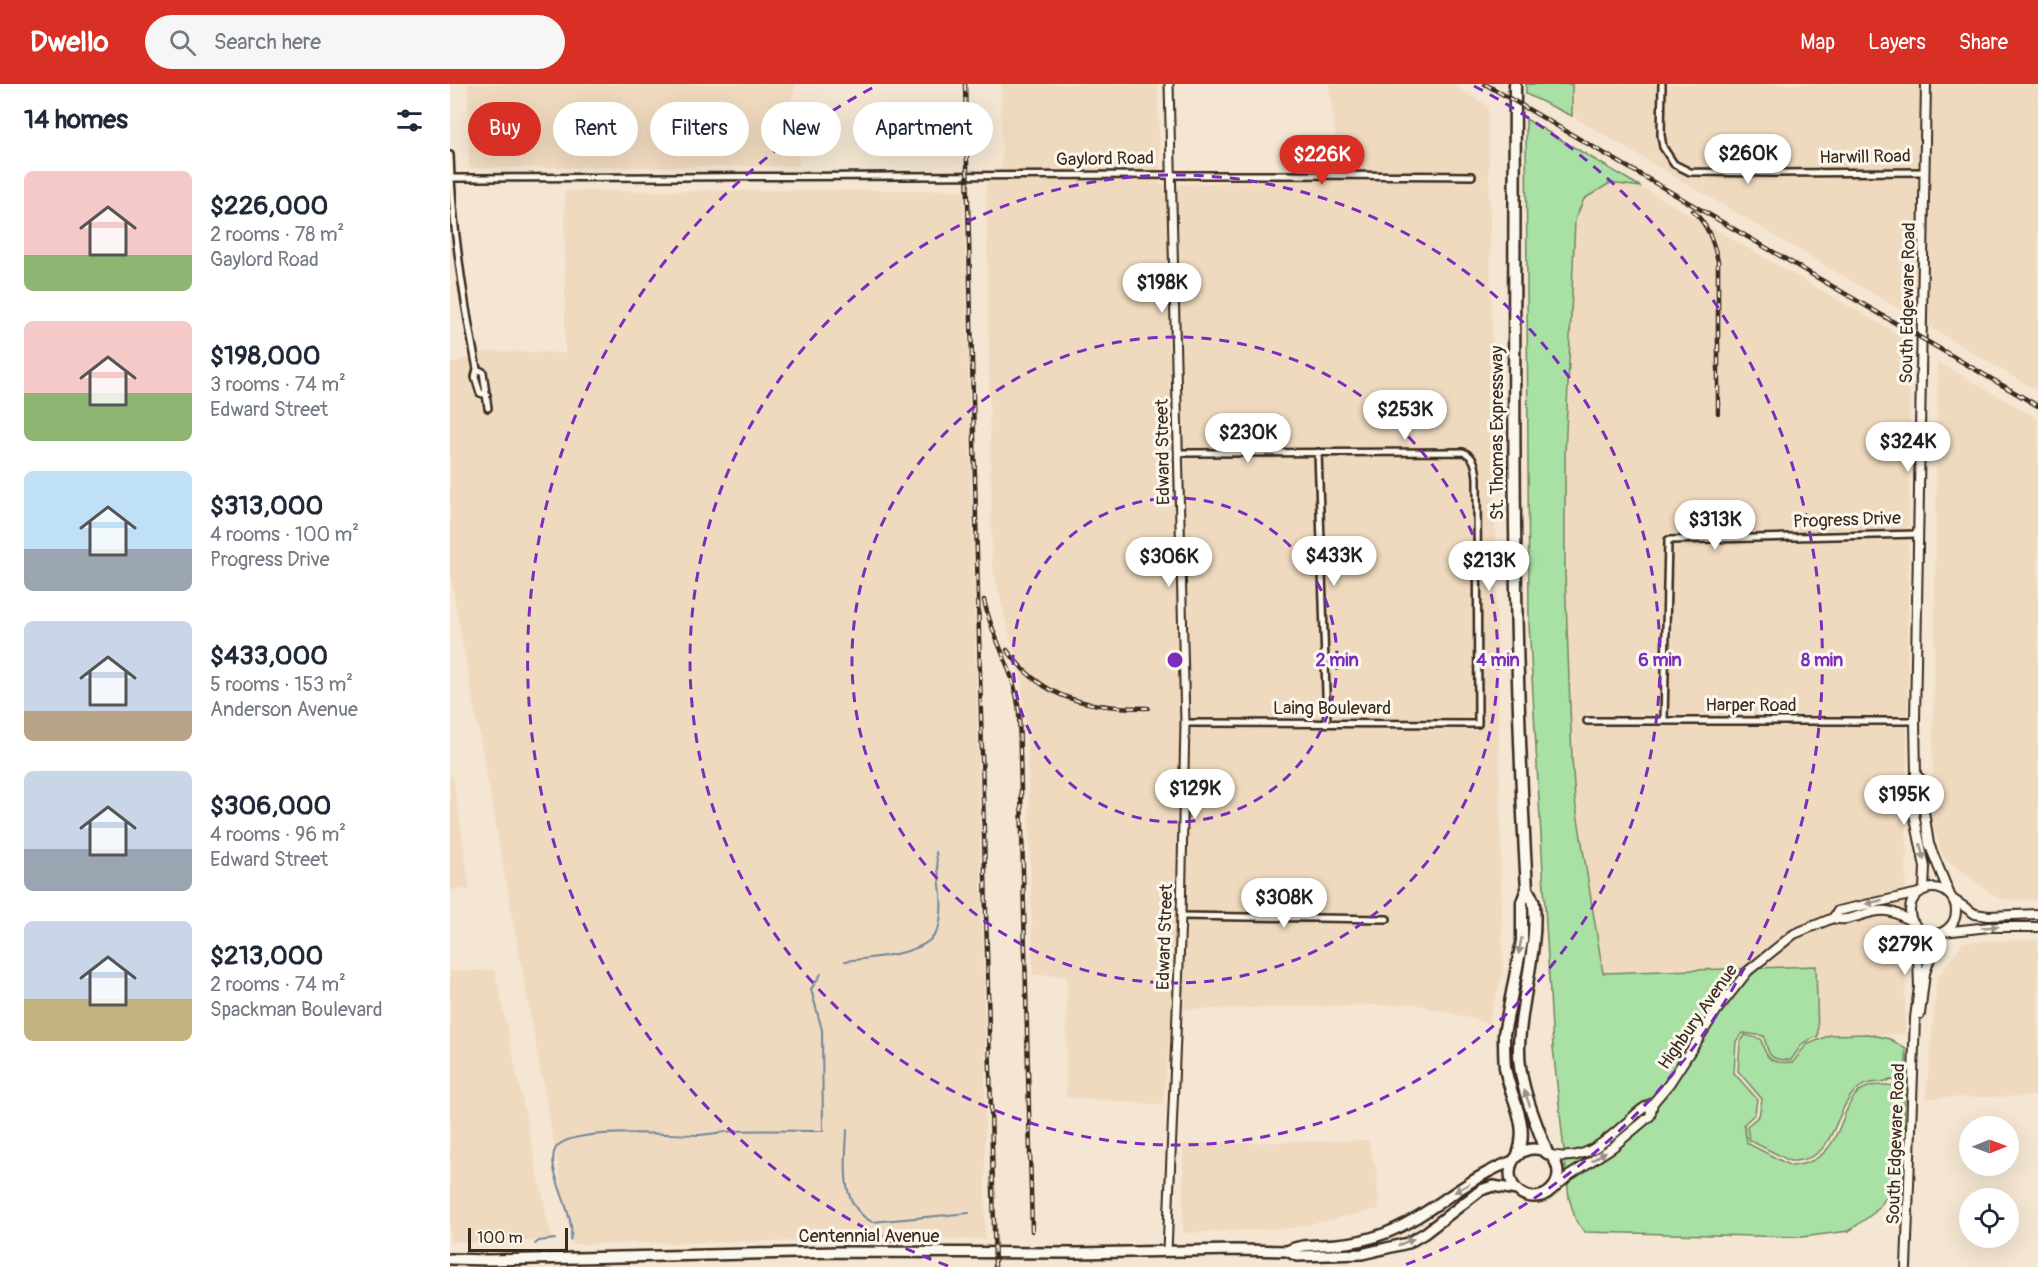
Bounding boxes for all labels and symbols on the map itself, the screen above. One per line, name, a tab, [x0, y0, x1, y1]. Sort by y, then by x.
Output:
pin: $260K	[1706, 134, 1790, 185]
pin: $226K	[1280, 135, 1364, 186]
street label: Harwill Road	[1819, 145, 1911, 169]
street label: Gaylord Road	[1056, 147, 1154, 171]
street label: South Edgeware Road	[1895, 222, 1921, 384]
pin: $198K	[1120, 263, 1204, 314]
street label: St. Thomas Expressway	[1486, 345, 1509, 520]
pin: $253K	[1363, 390, 1447, 441]
street label: Edward Street	[1151, 398, 1175, 505]
pin: $230K	[1206, 413, 1290, 464]
pin: $324K	[1866, 422, 1950, 473]
pin: $313K	[1673, 500, 1757, 551]
street label: Progress Drive	[1793, 507, 1901, 533]
pin: $433K	[1292, 536, 1376, 587]
pin: $306K	[1127, 537, 1211, 588]
pin: $213K	[1447, 541, 1531, 592]
text: 2 min	[1315, 649, 1359, 672]
text: 4 min	[1476, 649, 1520, 672]
text: 6 min	[1638, 649, 1682, 672]
text: 8 min	[1801, 649, 1843, 672]
centre of rings	[1165, 650, 1185, 670]
street label: Harper Road	[1705, 694, 1797, 717]
street label: Laing Boulevard	[1273, 697, 1391, 720]
pin: $129K	[1153, 769, 1237, 820]
pin: $195K	[1862, 775, 1946, 826]
one-way arrow	[1918, 842, 1928, 861]
pin: $308K	[1242, 878, 1326, 929]
street label: Edward Street	[1152, 883, 1178, 991]
one-way arrow	[1865, 897, 1884, 907]
one-way arrow	[1980, 923, 1999, 932]
pin: $279K	[1863, 925, 1947, 976]
one-way arrow	[1515, 937, 1524, 956]
street label: Highbury Avenue	[1653, 960, 1743, 1074]
street label: South Edgeware Road	[1882, 1063, 1910, 1225]
one-way arrow	[1522, 1089, 1531, 1107]
north arrow	[1959, 1116, 2019, 1176]
one-way arrow	[1591, 1151, 1607, 1162]
one-way arrow	[1454, 1183, 1470, 1194]
scale bar	[468, 1225, 568, 1252]
street label: Centennial Avenue	[799, 1225, 940, 1248]
one-way arrow	[1397, 1237, 1415, 1246]

